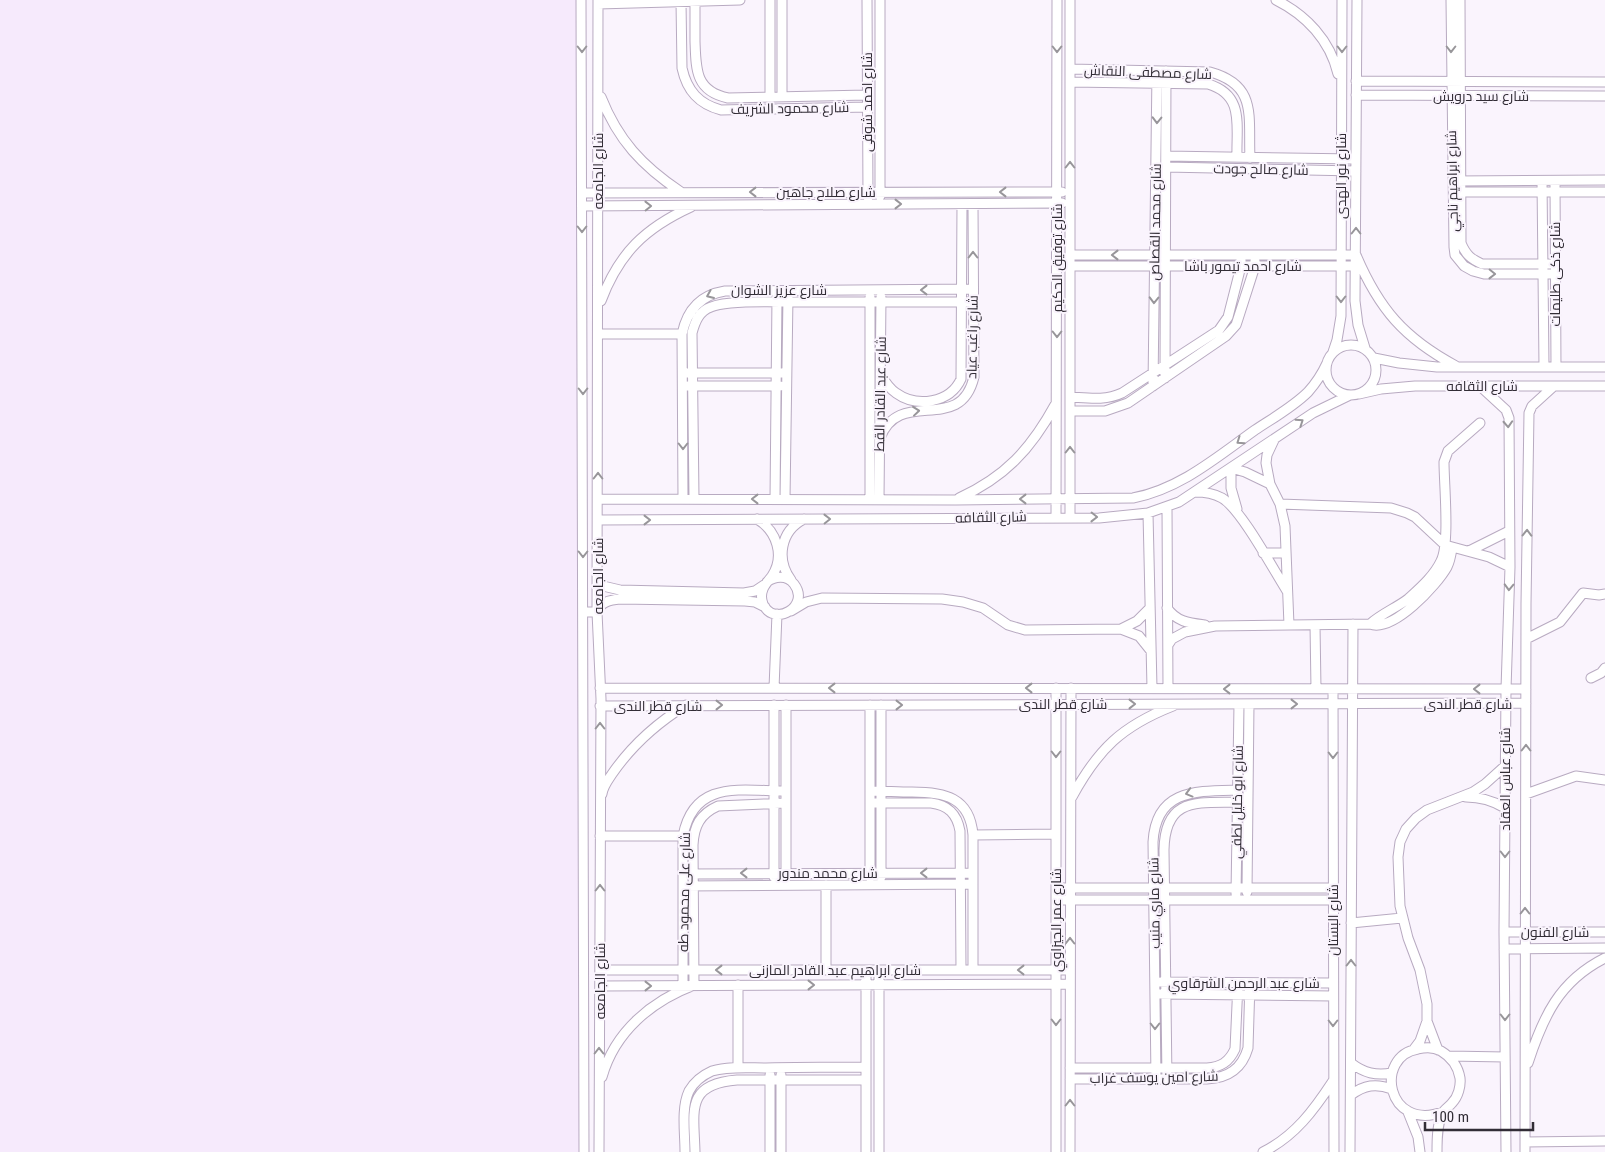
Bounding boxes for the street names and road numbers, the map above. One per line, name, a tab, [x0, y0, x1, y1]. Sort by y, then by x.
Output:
street label: شارع احمد شوقى	[859, 52, 876, 152]
street label: شارع مصطفى النقاش	[1084, 62, 1212, 83]
street label: شارع سيد درويش	[1433, 88, 1529, 105]
street label: شارع محمود الشريف	[731, 99, 849, 118]
street label: شارع ابراهيم ناجي	[1443, 130, 1465, 232]
street label: شارع الجامعه	[590, 133, 607, 209]
street label: شارع نور الهدى	[1333, 133, 1350, 219]
street label: شارع صالح جودت	[1213, 160, 1309, 179]
street label: شارع محمد القصاص	[1146, 163, 1165, 281]
street label: شارع صلاح جاهين	[776, 184, 876, 201]
street label: شارع توفيق الحكيم	[1049, 203, 1067, 313]
street label: شارع ذكى طليمات	[1547, 222, 1564, 326]
street label: شارع احمد تيمور باشا	[1184, 258, 1302, 275]
street label: شارع عزيز الشوان	[731, 282, 827, 299]
street label: شارع راغب عياد	[963, 295, 982, 379]
street label: شارع عبد القادر القط	[871, 336, 890, 452]
street label: شارع الثقافه	[1446, 378, 1518, 395]
street label: شارع الثقافه	[955, 508, 1027, 527]
street label: شارع الجامعه	[590, 538, 607, 614]
street label: شارع قطر الندى	[1019, 696, 1107, 713]
street label: شارع قطر الندى	[1424, 696, 1512, 713]
street label: شارع قطر الندى	[614, 698, 702, 715]
street label: شارع عباس العقاد	[1497, 727, 1514, 831]
street label: شارع ابو خليل لطفي	[1228, 745, 1250, 859]
street label: شارع على محمود طه	[675, 832, 694, 952]
street label: شارع ماري منيب	[1145, 857, 1167, 949]
street label: شارع محمد مندور	[777, 865, 878, 882]
street label: شارع عمر الجيزاوي	[1048, 868, 1068, 972]
street label: شارع البستان	[1325, 884, 1342, 956]
street label: شارع الفنون	[1521, 924, 1589, 941]
street label: شارع الجامعه	[592, 943, 609, 1019]
street label: شارع ابراهيم عبد القادر المازنى	[749, 962, 921, 980]
street label: شارع عبد الرحمن الشرقاوي	[1168, 975, 1320, 995]
street label: شارع امين يوسف غراب	[1089, 1068, 1219, 1087]

